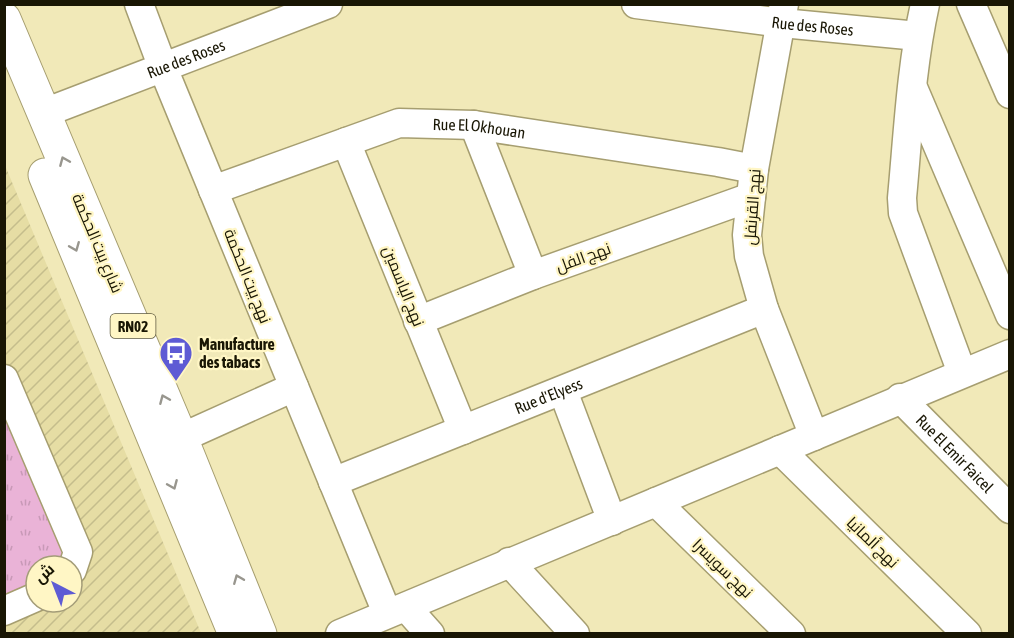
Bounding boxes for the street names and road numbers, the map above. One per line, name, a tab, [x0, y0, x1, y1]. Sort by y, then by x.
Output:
street label: Rue des Roses	[771, 13, 855, 39]
street label: Rue des Roses	[144, 35, 228, 82]
street label: Rue El Okhouan	[432, 115, 527, 142]
street label: نهج القرنفل	[740, 168, 767, 246]
street label: شارع بيت الحكمة	[66, 191, 127, 297]
street label: نهج بيت الحكمة	[218, 226, 275, 327]
street label: نهج الفل	[553, 239, 614, 278]
street label: نهج الياسمين	[377, 243, 428, 330]
road number: RN02	[110, 314, 156, 338]
street label: Rue d'Elyess	[512, 374, 585, 417]
street label: Rue El Emir Faicel	[913, 411, 998, 497]
street label: نهج ألمانيا	[841, 513, 903, 573]
street label: نهج سويسرا	[687, 535, 757, 603]

